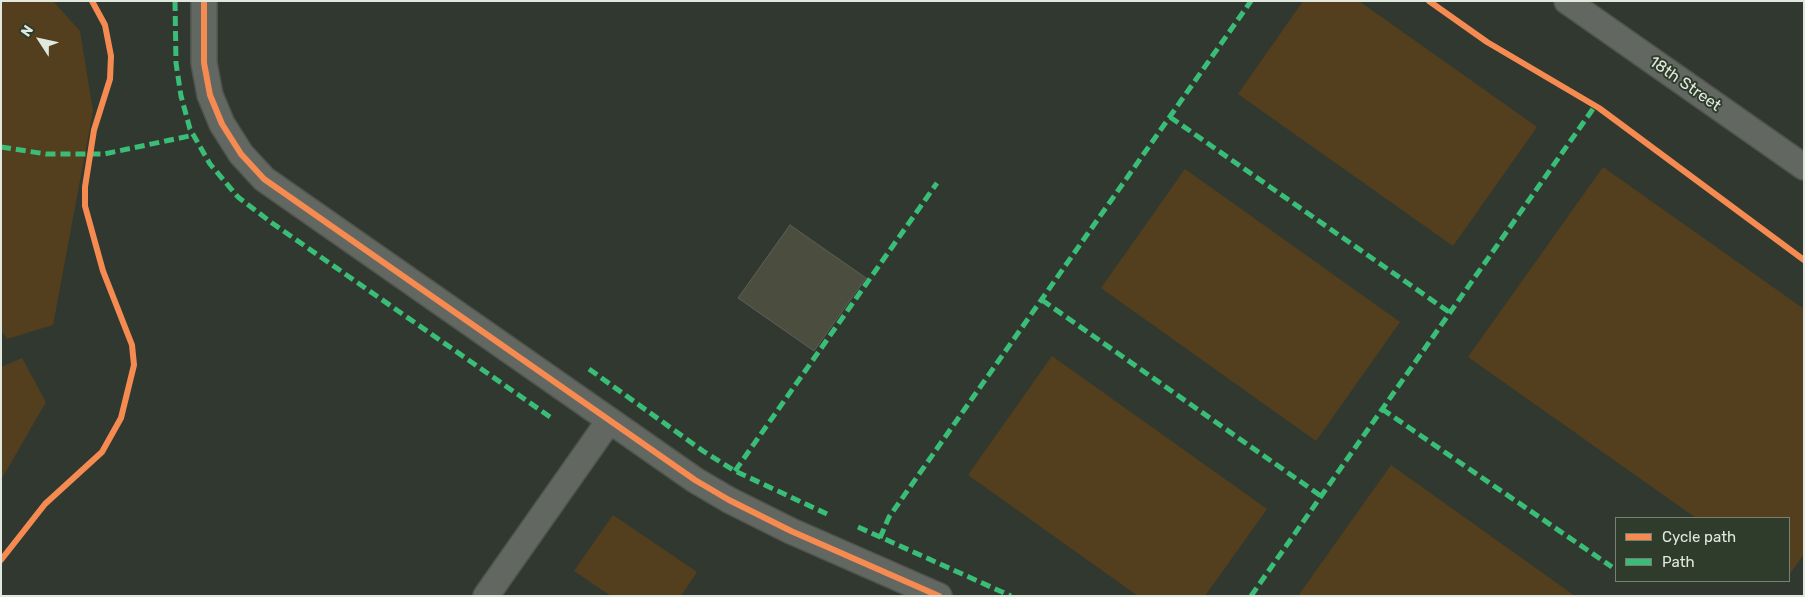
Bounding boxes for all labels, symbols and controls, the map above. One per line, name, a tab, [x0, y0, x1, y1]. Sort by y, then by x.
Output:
north arrow	[15, 15, 65, 65]
text: N	[17, 22, 37, 40]
street label: 18th Street	[1645, 52, 1725, 116]
legend	[1615, 517, 1790, 582]
text: Cycle path	[1662, 528, 1736, 546]
text: Path	[1662, 553, 1695, 571]

